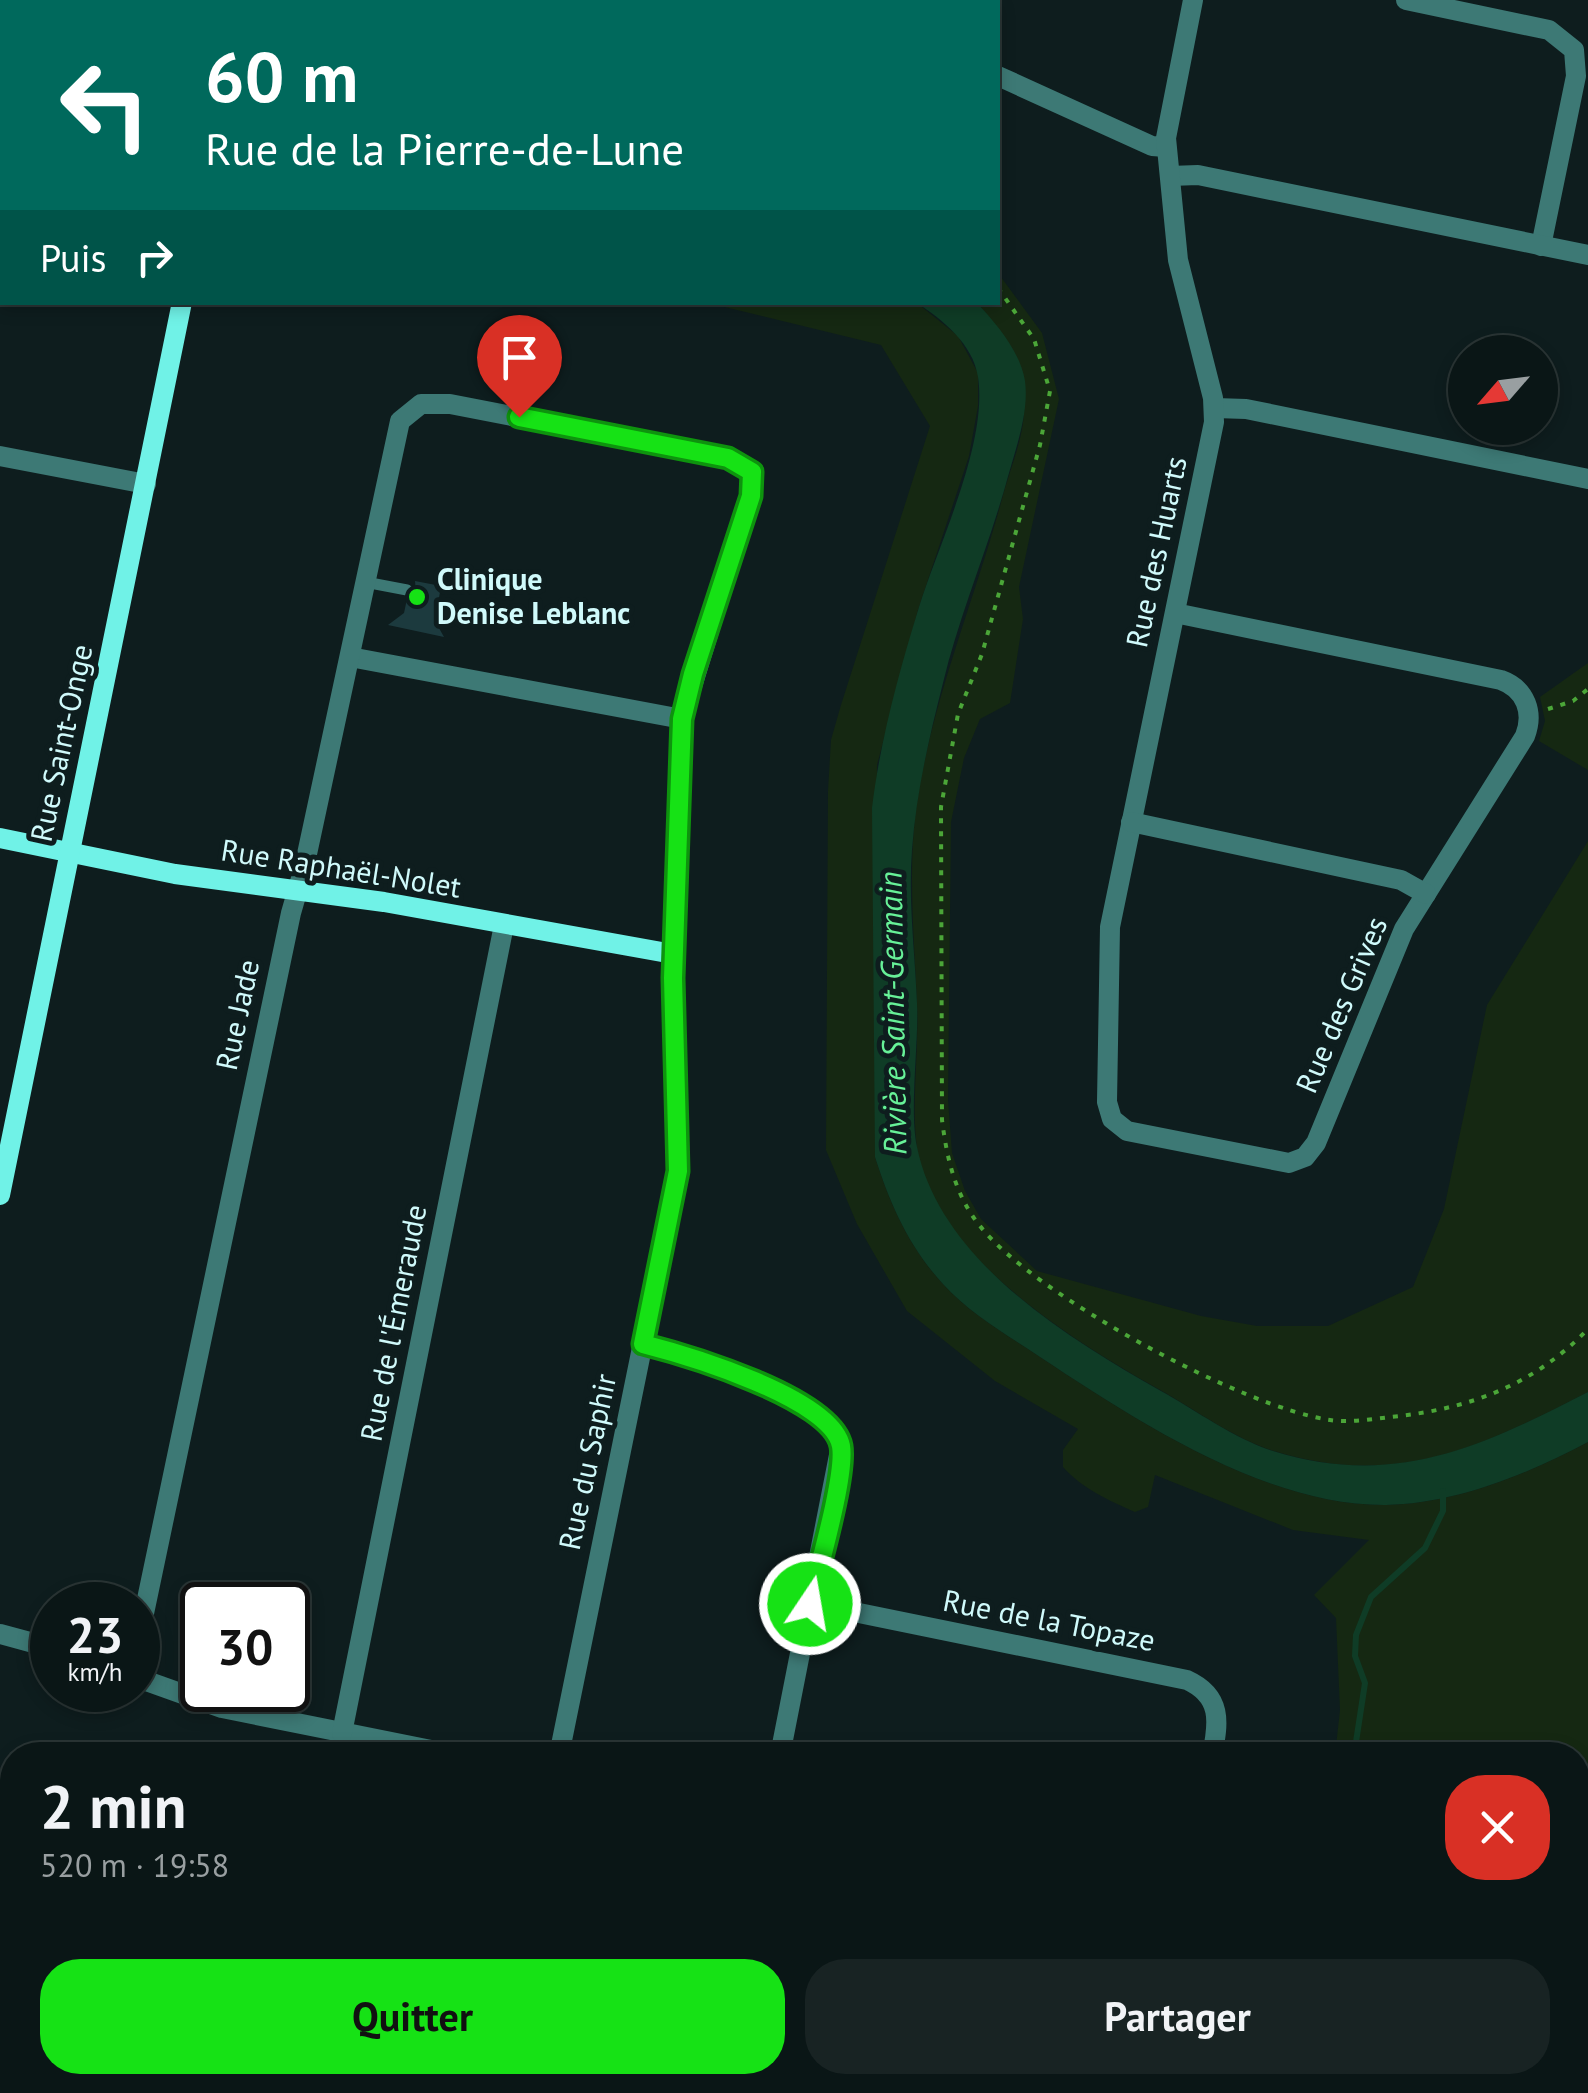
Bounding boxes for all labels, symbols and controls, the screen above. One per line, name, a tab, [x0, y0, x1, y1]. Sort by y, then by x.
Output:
text: 60 m	[205, 31, 358, 121]
icon: left	[40, 40, 170, 170]
text: Rue de la Pierre-de-Lune	[205, 119, 684, 177]
icon: right	[127, 230, 182, 285]
text: Puis	[40, 233, 107, 282]
pin	[477, 315, 562, 418]
icon: arrive	[492, 330, 547, 385]
north arrow	[1448, 335, 1558, 445]
map controls	[1448, 335, 1558, 445]
street label: Rue des Huarts	[1116, 453, 1195, 651]
place label: Clinique Denise Leblanc	[437, 559, 630, 632]
marker: Clinique Denise Leblanc	[406, 586, 428, 608]
street label: Rue Saint-Onge	[21, 641, 100, 845]
street label: Rue Raphaël-Nolet	[219, 829, 464, 906]
water label: Rivière Saint-Germain	[869, 871, 915, 1155]
street label: Rue des Grives	[1286, 910, 1395, 1098]
street label: Rue Jade	[206, 956, 267, 1074]
street label: Rue de l'Émeraude	[350, 1201, 435, 1444]
street label: Rue du Saphir	[549, 1370, 624, 1553]
position arrow	[758, 1552, 862, 1656]
street label: Rue de la Topaze	[940, 1580, 1159, 1659]
speed limit sign: 30	[180, 1582, 310, 1712]
text: 23	[67, 1602, 123, 1667]
text: km/h	[68, 1656, 122, 1688]
text: 2 min	[40, 1767, 186, 1845]
button: close	[1445, 1775, 1550, 1880]
text: 520 m · 19:58	[40, 1844, 229, 1886]
button: Quitter	[40, 1959, 785, 2074]
button: Partager	[805, 1959, 1550, 2074]

